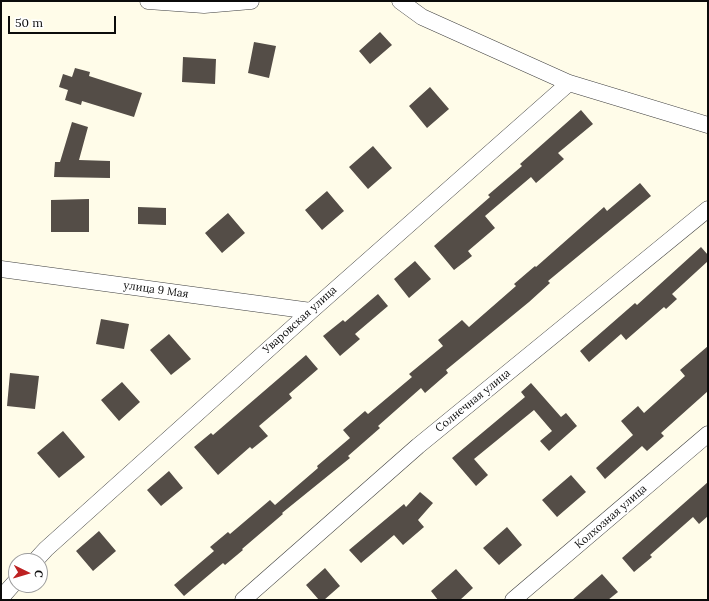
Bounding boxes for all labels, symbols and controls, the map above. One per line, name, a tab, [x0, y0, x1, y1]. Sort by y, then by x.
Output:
scale bar	[10, 8, 118, 34]
text: 50 m	[15, 15, 43, 30]
street label: улица 9 Мая	[123, 279, 189, 301]
street label: Уваровская улица	[260, 283, 340, 357]
street label: Солнечная улица	[433, 367, 513, 435]
street label: Колхозная улица	[572, 482, 650, 552]
north arrow	[8, 553, 48, 593]
text: С	[32, 570, 46, 578]

